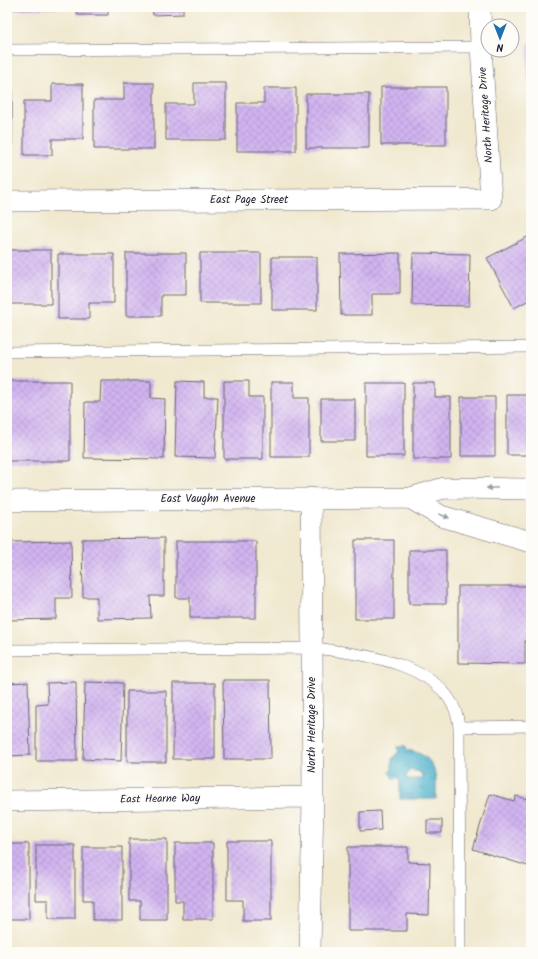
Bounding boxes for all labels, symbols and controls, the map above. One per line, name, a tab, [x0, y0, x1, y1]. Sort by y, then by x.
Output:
north arrow	[480, 18, 520, 58]
text: N	[496, 38, 503, 56]
street label: North Heritage Drive	[474, 66, 498, 164]
street label: East Page Street	[210, 191, 289, 209]
one-way arrow	[485, 485, 498, 491]
street label: East Vaughn Avenue	[160, 490, 256, 508]
one-way arrow	[439, 514, 451, 520]
street label: North Heritage Drive	[303, 677, 321, 773]
street label: East Hearne Way	[120, 789, 201, 809]

